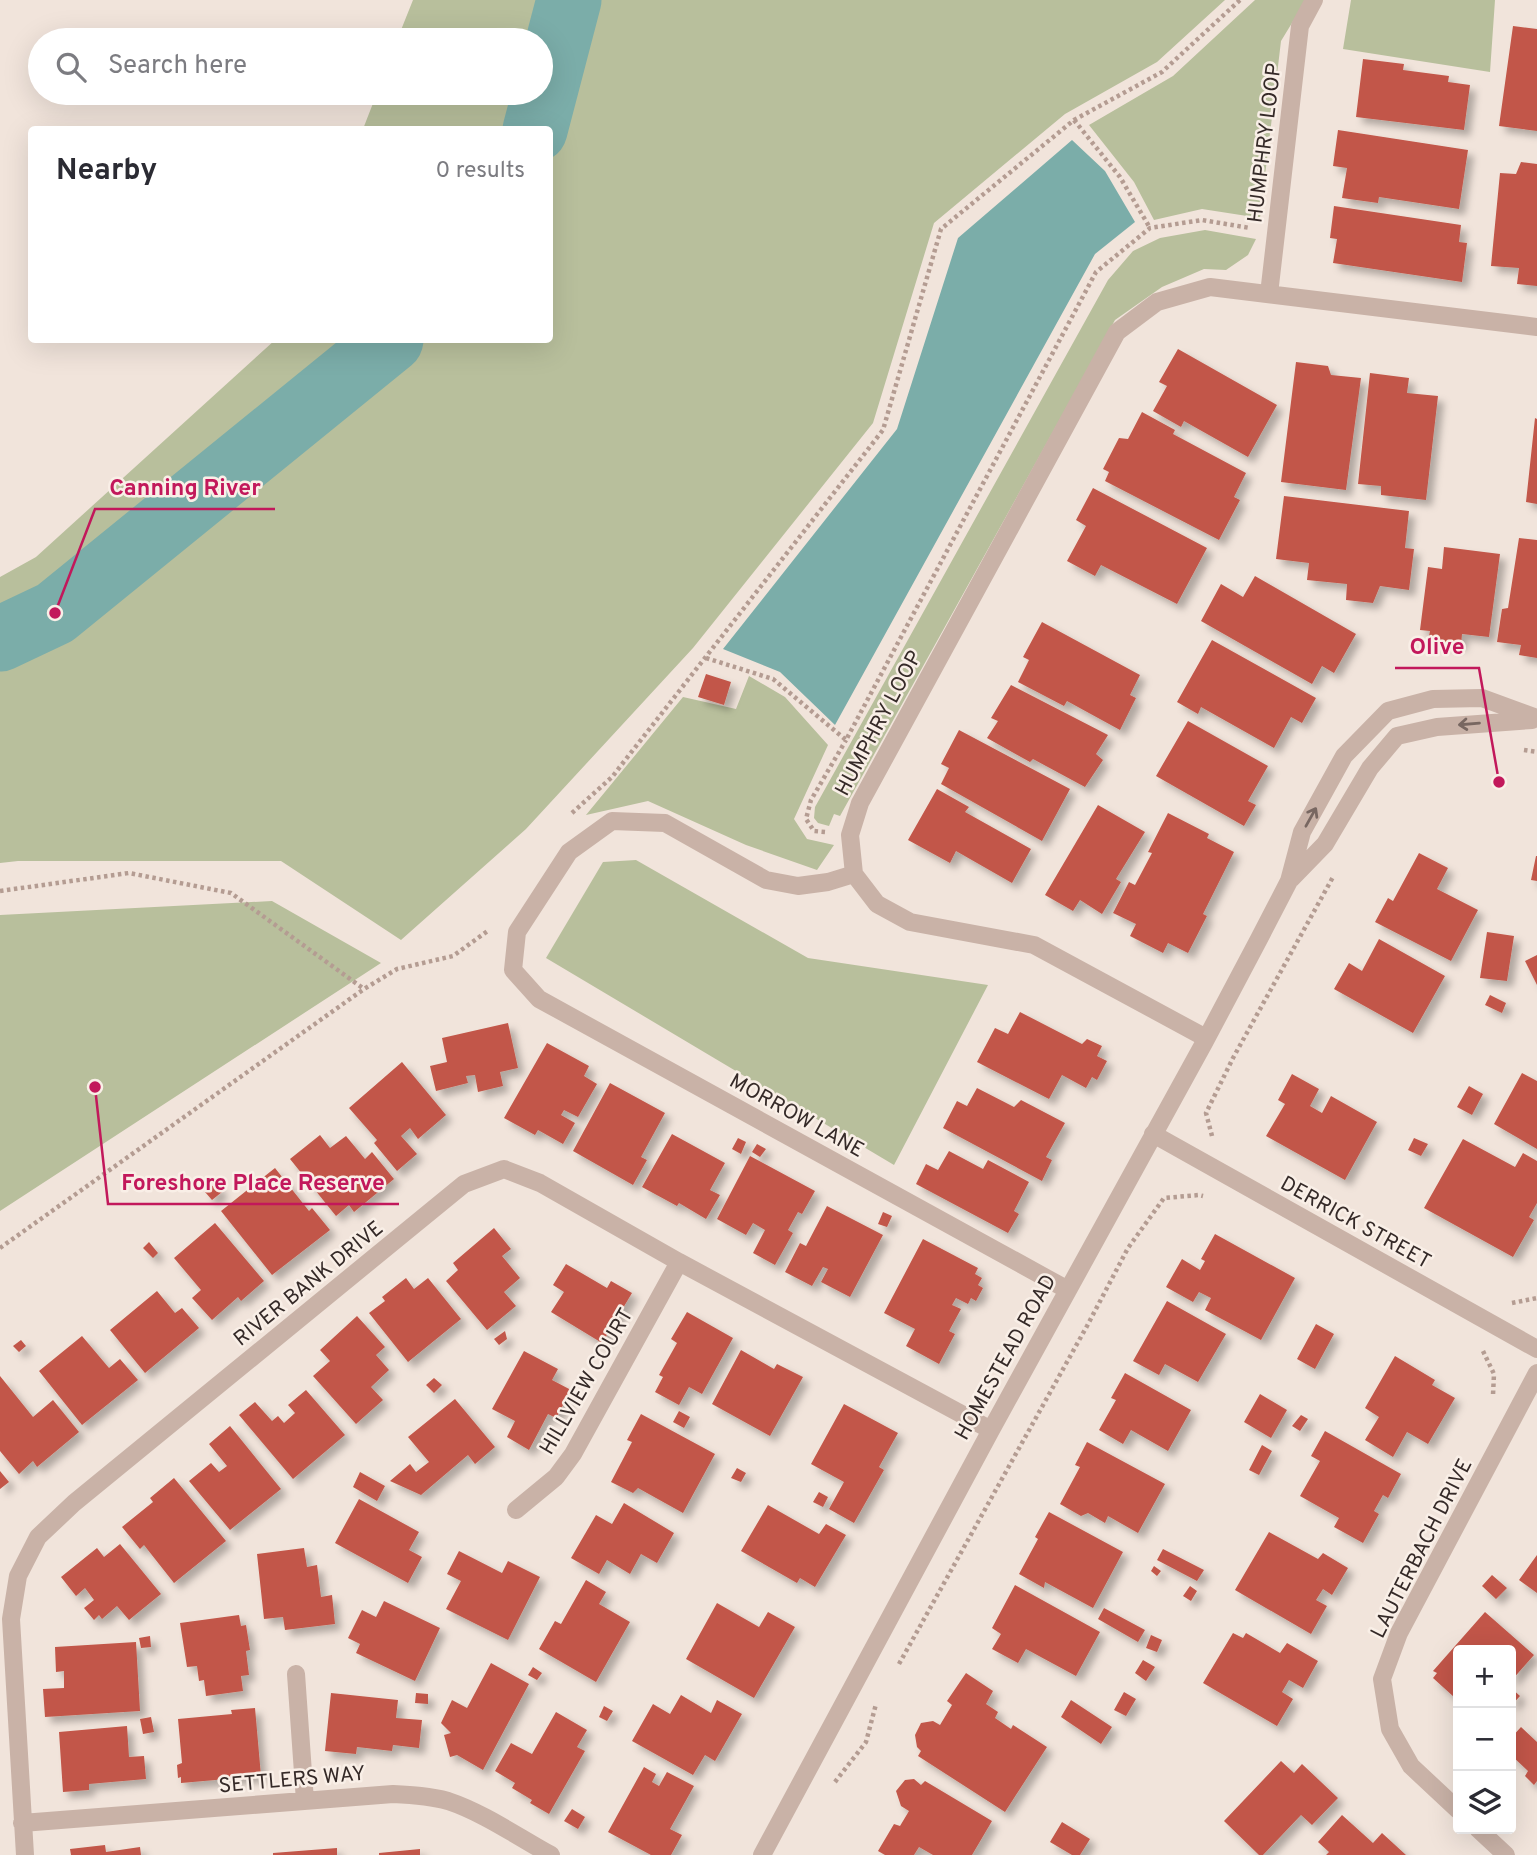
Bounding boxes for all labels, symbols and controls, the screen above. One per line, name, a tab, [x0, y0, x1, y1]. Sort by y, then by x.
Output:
search box	[28, 28, 553, 105]
icon: search	[52, 48, 90, 86]
text: Search here	[108, 50, 247, 83]
street label: HUMPHRY LOOP	[1242, 62, 1289, 225]
text: Nearby	[56, 153, 157, 190]
text: 0 results	[436, 157, 525, 186]
callout: Canning River	[95, 465, 275, 509]
text: Canning River	[109, 475, 261, 504]
callout: Olive	[1395, 624, 1479, 668]
text: Olive	[1409, 634, 1465, 663]
street label: HUMPHRY LOOP	[830, 646, 929, 801]
one-way arrow	[1458, 718, 1481, 731]
one-way arrow	[1304, 807, 1318, 828]
street label: MORROW LANE	[724, 1068, 868, 1165]
callout: Foreshore Place Reserve	[108, 1160, 399, 1204]
text: Foreshore Place Reserve	[121, 1170, 385, 1199]
street label: DERRICK STREET	[1275, 1171, 1435, 1276]
street label: RIVER BANK DRIVE	[229, 1215, 389, 1353]
street label: HOMESTEAD ROAD	[950, 1270, 1063, 1445]
street label: HILLVIEW COURT	[534, 1304, 640, 1460]
street label: LAUTERBACH DRIVE	[1365, 1454, 1479, 1643]
map controls	[1453, 1645, 1516, 1834]
button: +	[1453, 1645, 1516, 1708]
button: −	[1453, 1708, 1516, 1771]
street label: SETTLERS WAY	[218, 1761, 367, 1800]
button: layers	[1453, 1771, 1516, 1834]

